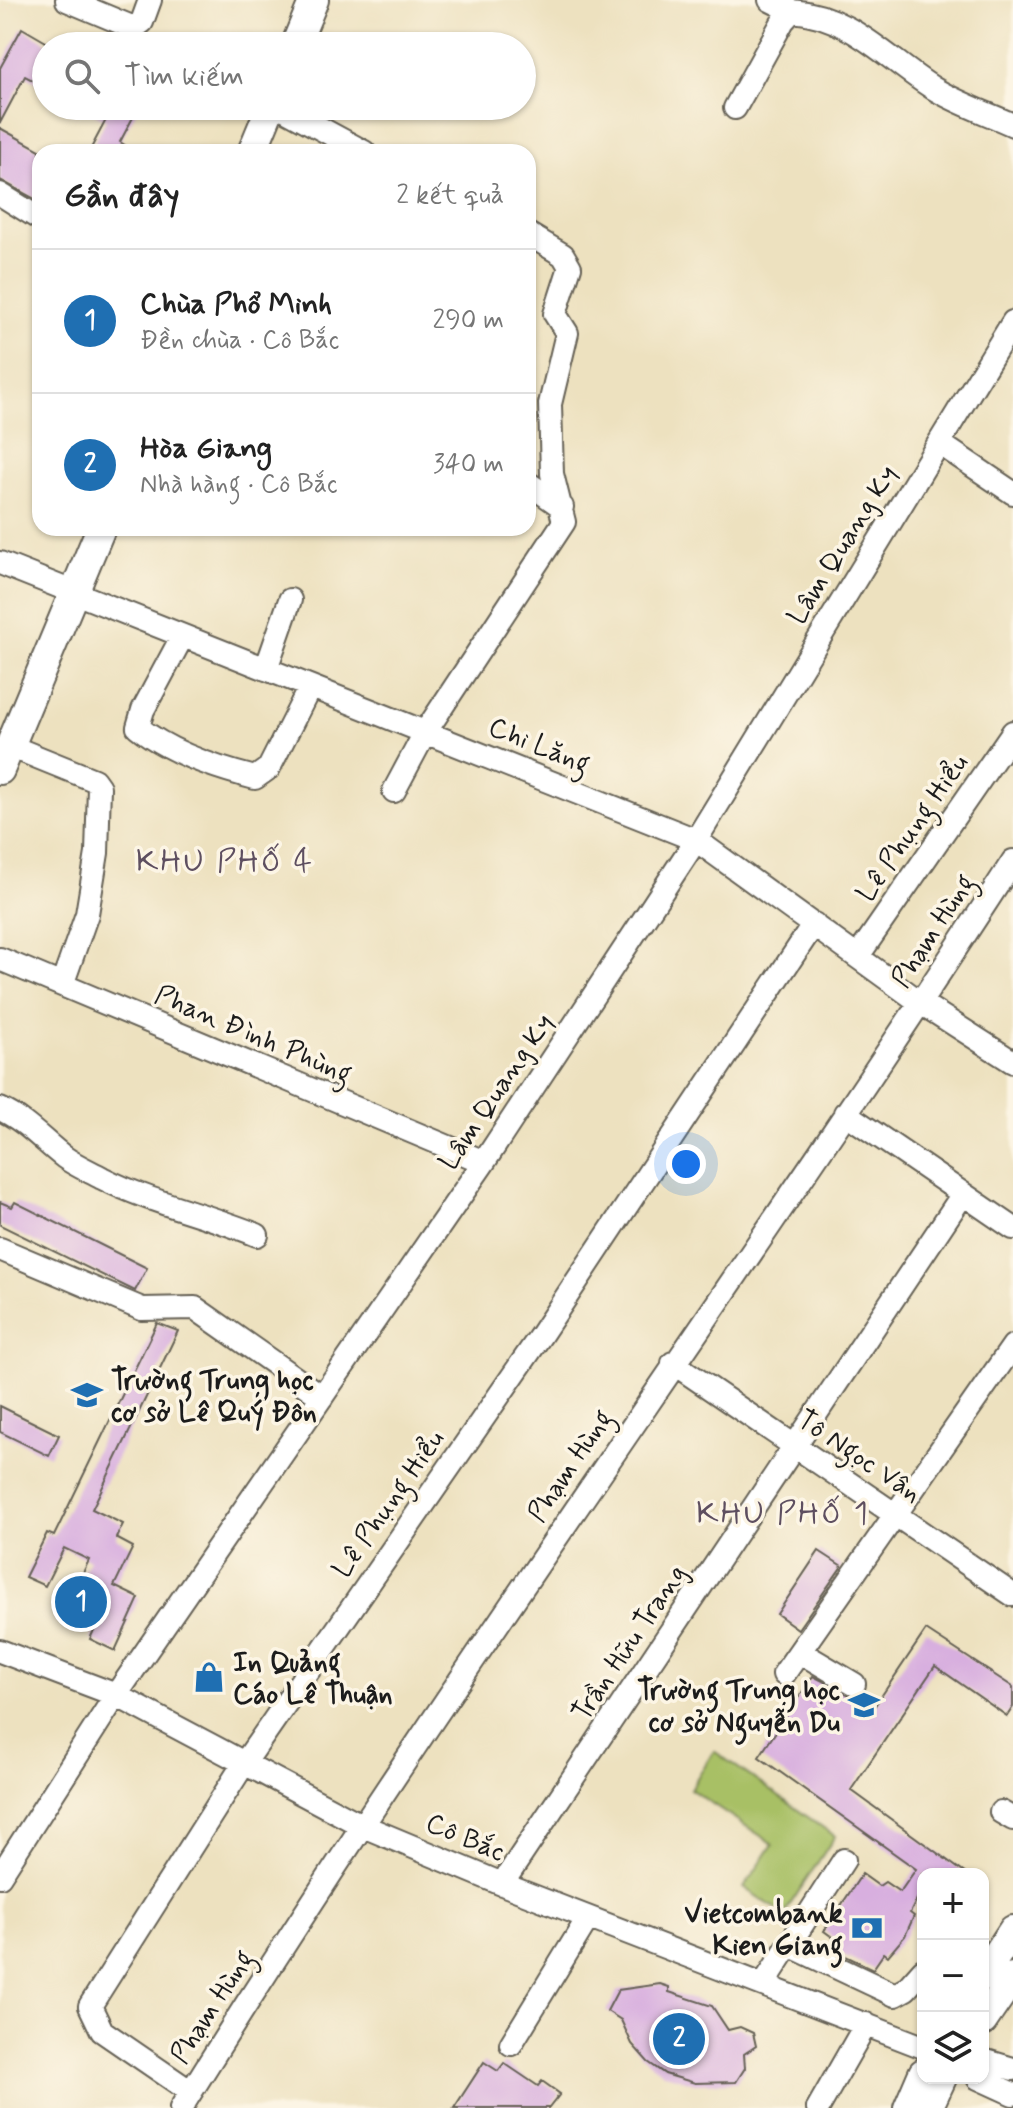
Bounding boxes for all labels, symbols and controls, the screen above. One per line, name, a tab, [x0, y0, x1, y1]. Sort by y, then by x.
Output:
search box	[32, 32, 536, 120]
icon: search	[60, 54, 104, 98]
text: Tìm kiếm	[124, 57, 244, 96]
text: Gần đây	[64, 174, 180, 219]
text: 2 kết quả	[396, 179, 504, 213]
text: Chùa Phổ Minh	[140, 285, 332, 324]
text: 1	[84, 304, 96, 338]
text: 290 m	[432, 304, 504, 338]
text: Đền chùa · Cô Bắc	[140, 324, 339, 358]
text: Hòa Giang	[140, 429, 272, 468]
text: 2	[84, 448, 96, 482]
text: 340 m	[433, 448, 504, 482]
street label: Lâm Quang Ky	[779, 459, 907, 632]
text: Nhà hàng · Cô Bắc	[140, 468, 338, 502]
street label: Chi Lăng	[482, 709, 595, 786]
street label: Lê Phụng Hiểu	[848, 747, 980, 912]
district label: KHU PHỐ 4	[136, 841, 314, 883]
street label: Phạm Hùng	[883, 867, 987, 997]
street label: Phan Đình Phùng	[147, 977, 357, 1096]
street label: Lâm Quang Ky	[431, 1007, 563, 1178]
your location	[666, 1144, 706, 1184]
place label: Trường Trung học cơ sở Lê Quý Đôn	[111, 1363, 317, 1432]
school or university icon: Trường Trung học cơ sở Lê Quý Đôn	[70, 1378, 104, 1412]
street label: Tô Ngọc Vân	[787, 1402, 928, 1515]
street label: Phạm Hùng	[520, 1403, 625, 1532]
street label: Lê Phụng Hiểu	[324, 1423, 456, 1588]
district label: KHU PHỐ 1	[696, 1493, 870, 1535]
street label: Trần Hữu Trang	[564, 1558, 696, 1729]
pin: 1	[55, 1572, 107, 1632]
place label: In Quảng Cáo Lê Thuận	[233, 1645, 393, 1714]
shop icon: In Quảng Cáo Lê Thuận	[192, 1660, 226, 1694]
place label: Trường Trung học cơ sở Nguyễn Du	[637, 1673, 841, 1745]
school or university icon: Trường Trung học cơ sở Nguyễn Du	[847, 1688, 881, 1722]
street label: Cô Bắc	[420, 1805, 510, 1872]
map controls	[917, 1868, 989, 2084]
button: +	[917, 1868, 989, 1940]
place label: Vietcombank Kien Giang	[684, 1896, 843, 1968]
bank icon: Vietcombank Kien Giang	[850, 1911, 884, 1945]
button: −	[917, 1940, 989, 2012]
street label: Phạm Hùng	[162, 1943, 266, 2073]
pin: 2	[653, 2009, 705, 2069]
button: layers	[917, 2012, 989, 2084]

